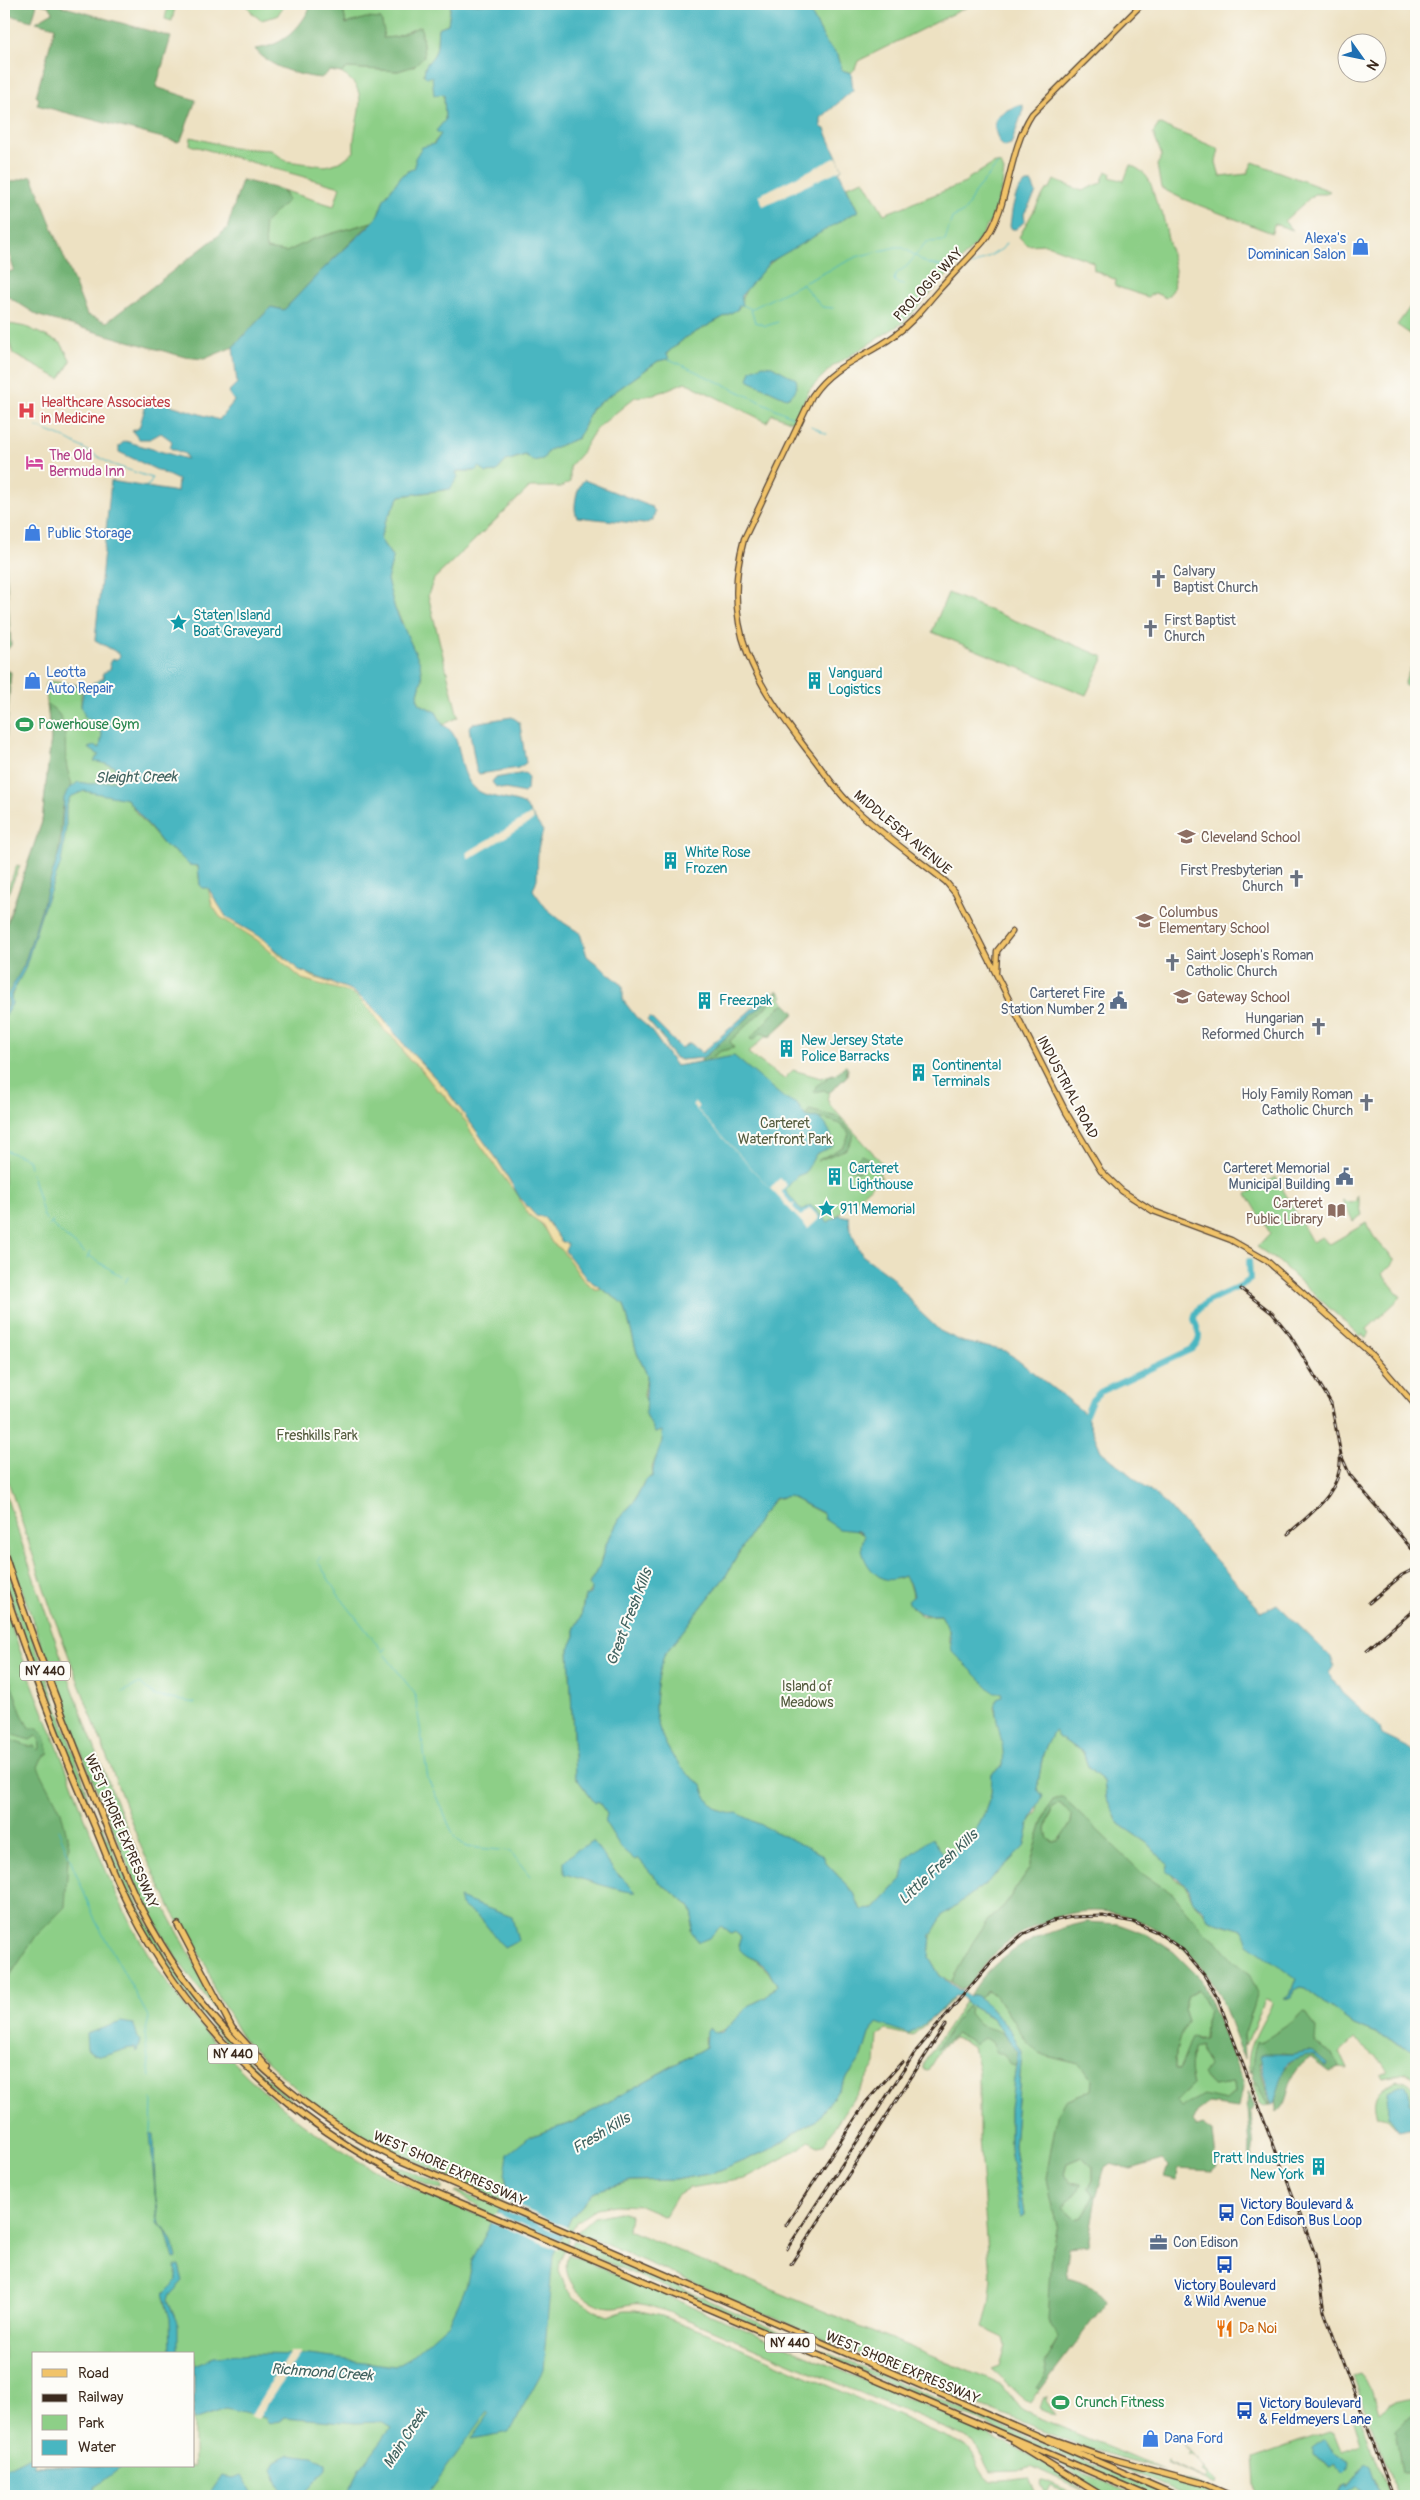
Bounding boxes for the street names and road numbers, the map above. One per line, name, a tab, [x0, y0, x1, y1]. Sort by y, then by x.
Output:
street label: PROLOGIS WAY	[890, 244, 967, 325]
street label: MIDDLESEX AVENUE	[850, 787, 955, 878]
street label: INDUSTRIAL ROAD	[1033, 1033, 1102, 1142]
road number: NY 440	[20, 1662, 70, 1680]
street label: WEST SHORE EXPRESSWAY	[81, 1752, 162, 1911]
road number: NY 440	[208, 2045, 258, 2064]
street label: WEST SHORE EXPRESSWAY	[371, 2127, 529, 2210]
street label: WEST SHORE EXPRESSWAY	[823, 2327, 982, 2408]
road number: NY 440	[765, 2334, 815, 2352]

